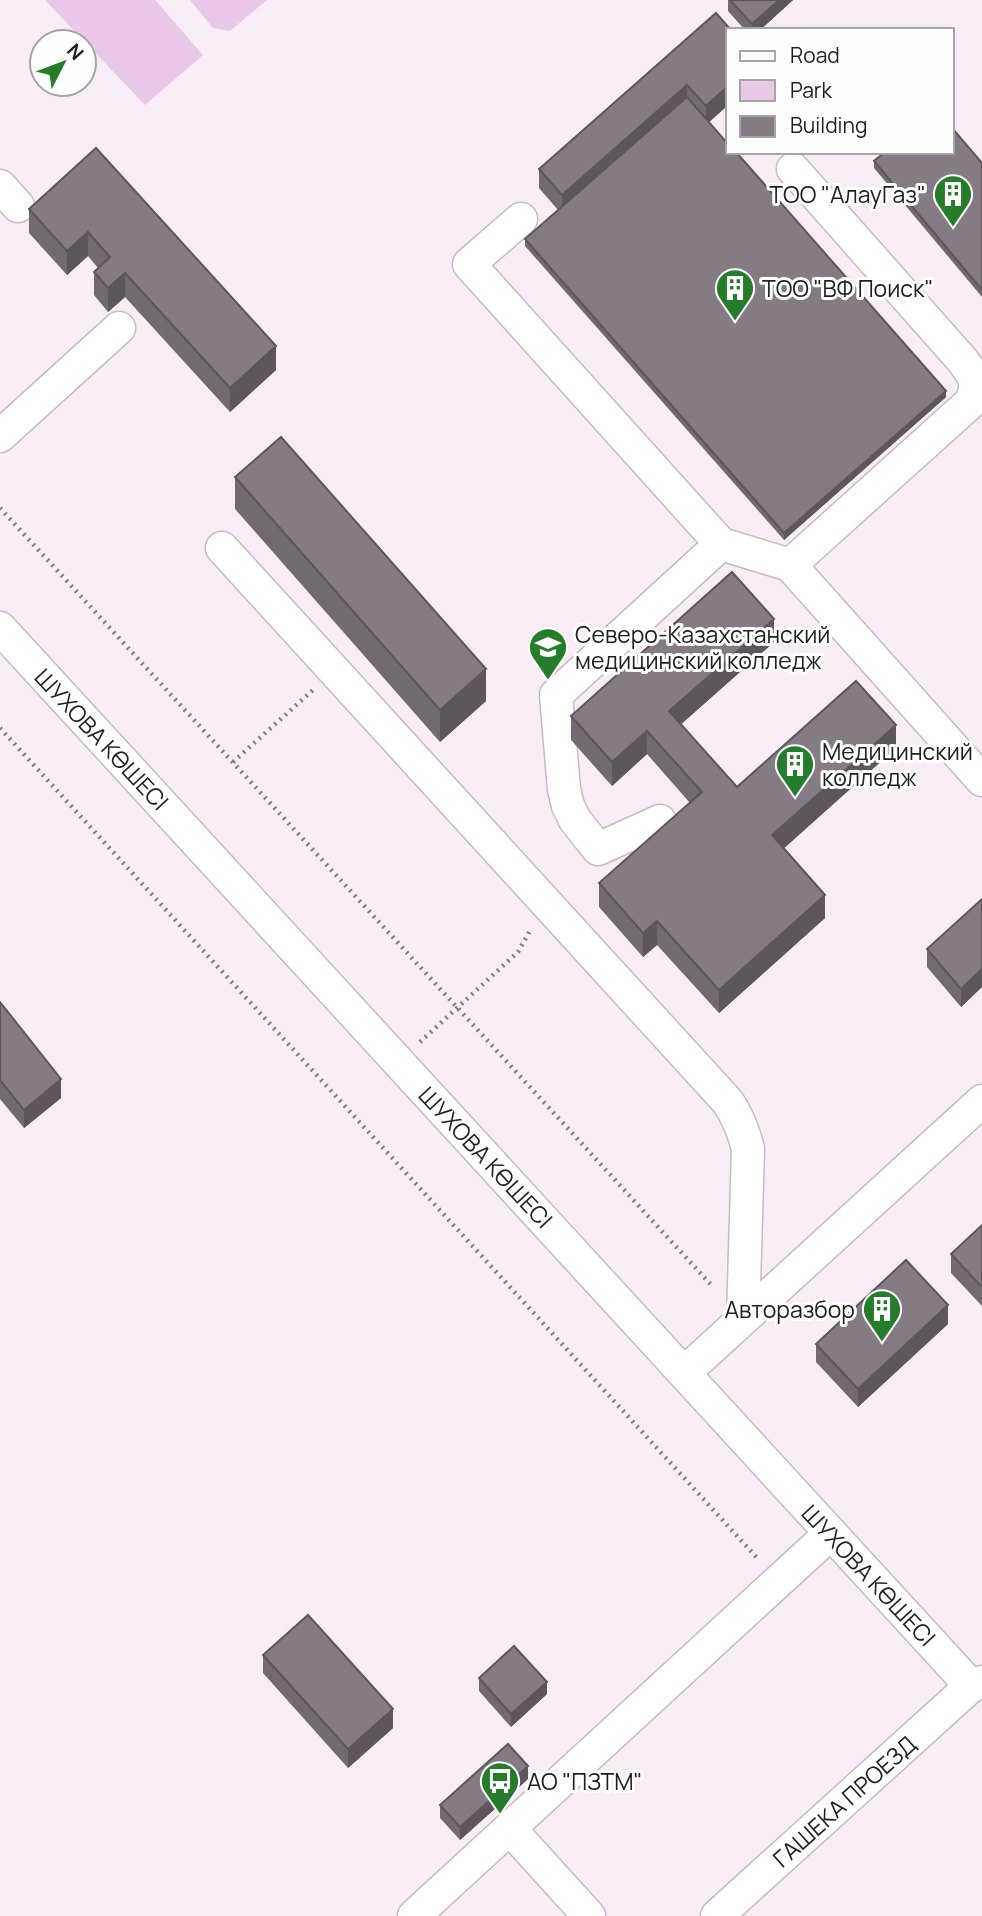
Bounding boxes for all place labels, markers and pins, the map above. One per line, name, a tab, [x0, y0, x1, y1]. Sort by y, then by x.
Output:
building icon: ТОО "АлауГаз"	[932, 173, 974, 228]
place label: ТОО "АлауГаз"	[769, 178, 926, 210]
building icon: ТОО "ВФ Поиск"	[714, 267, 756, 322]
place label: ТОО "ВФ Поиск"	[762, 272, 933, 304]
place label: Северо-Казахстанский медицинский колледж	[575, 618, 830, 676]
school or university icon: Северо-Казахстанский медицинский колледж	[527, 626, 569, 681]
place label: Медицинский колледж	[822, 735, 973, 793]
building icon: Медицинский колледж	[774, 743, 816, 798]
building icon: Авторазбор	[861, 1288, 903, 1343]
place label: Авторазбор	[724, 1293, 855, 1325]
bus stop icon: АО "ПЗТМ"	[479, 1760, 521, 1815]
place label: АО "ПЗТМ"	[527, 1765, 643, 1797]

